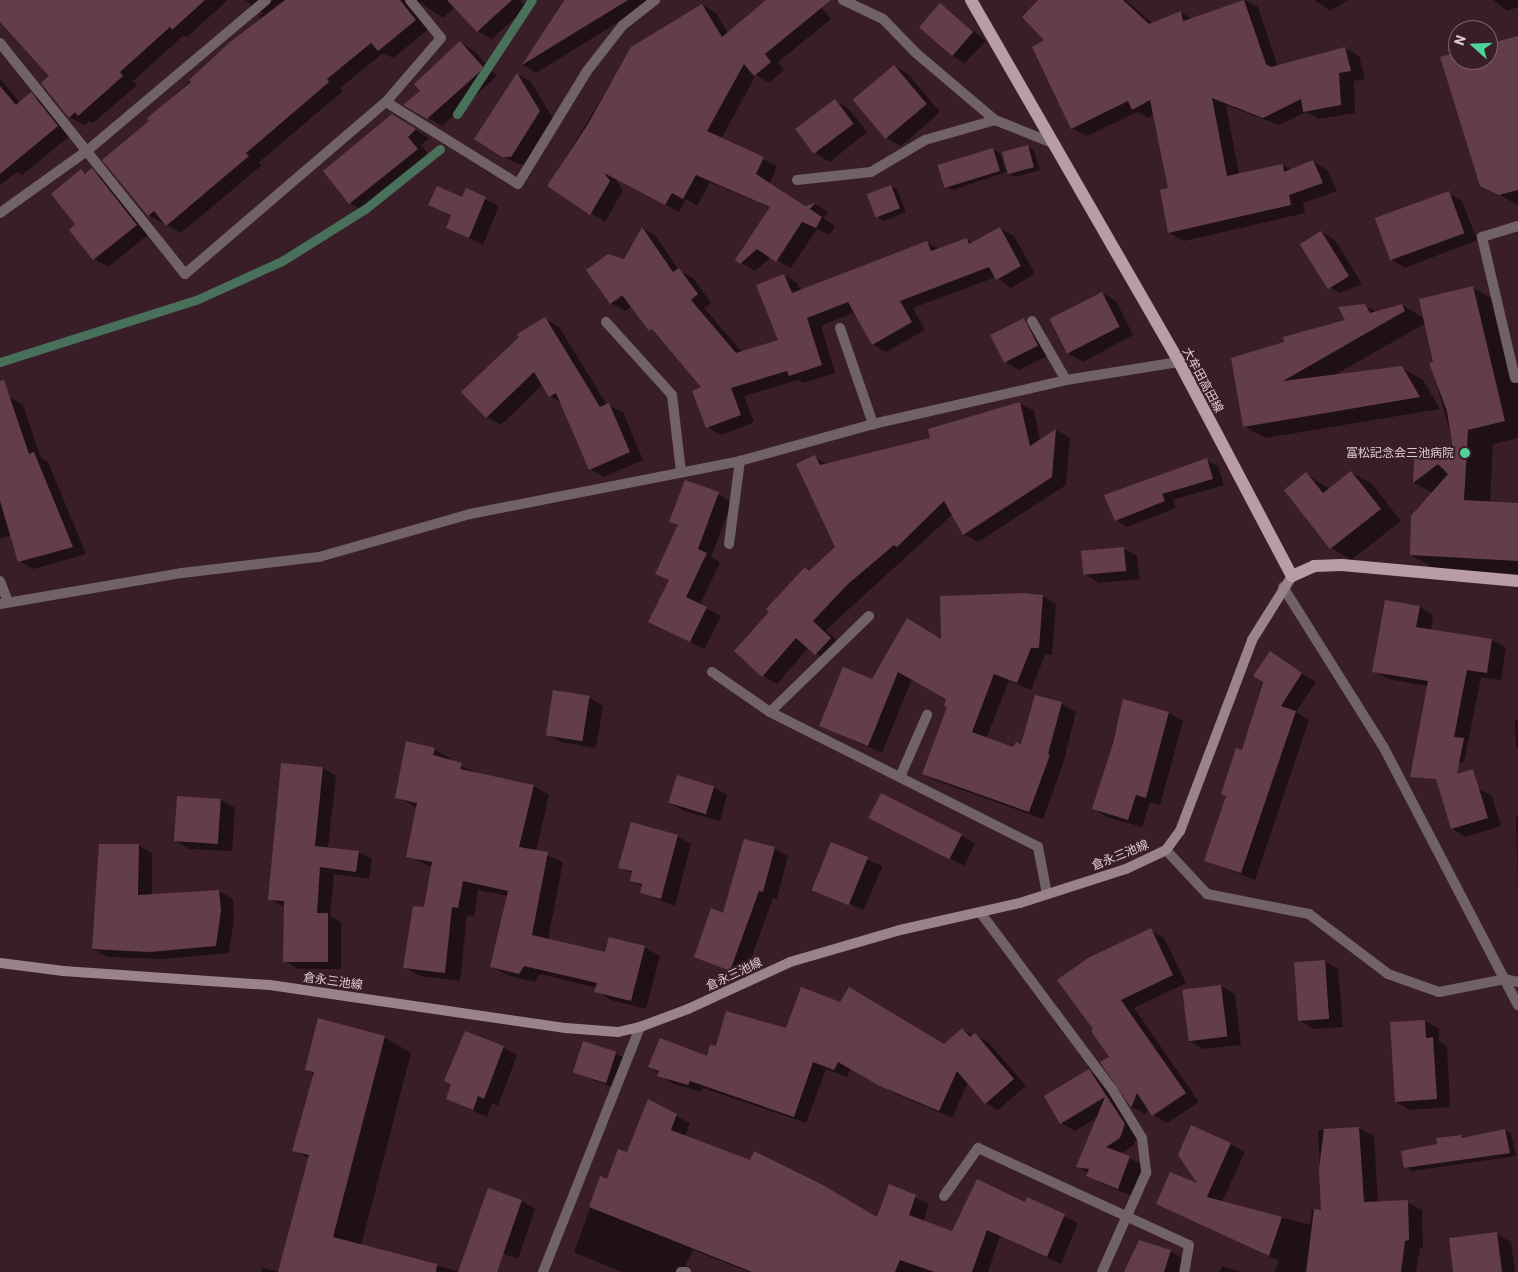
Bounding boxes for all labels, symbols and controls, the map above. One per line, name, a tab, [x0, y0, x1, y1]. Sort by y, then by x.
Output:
north arrow	[1448, 20, 1498, 70]
text: N	[1450, 33, 1469, 47]
street label: 大牟田高田線	[1180, 345, 1226, 415]
place label: 冨松記念会三池病院	[1346, 446, 1454, 460]
marker: 冨松記念会三池病院	[1458, 446, 1472, 460]
street label: 倉永三池線	[1089, 837, 1151, 873]
street label: 倉永三池線	[704, 955, 764, 993]
street label: 倉永三池線	[302, 970, 364, 992]

